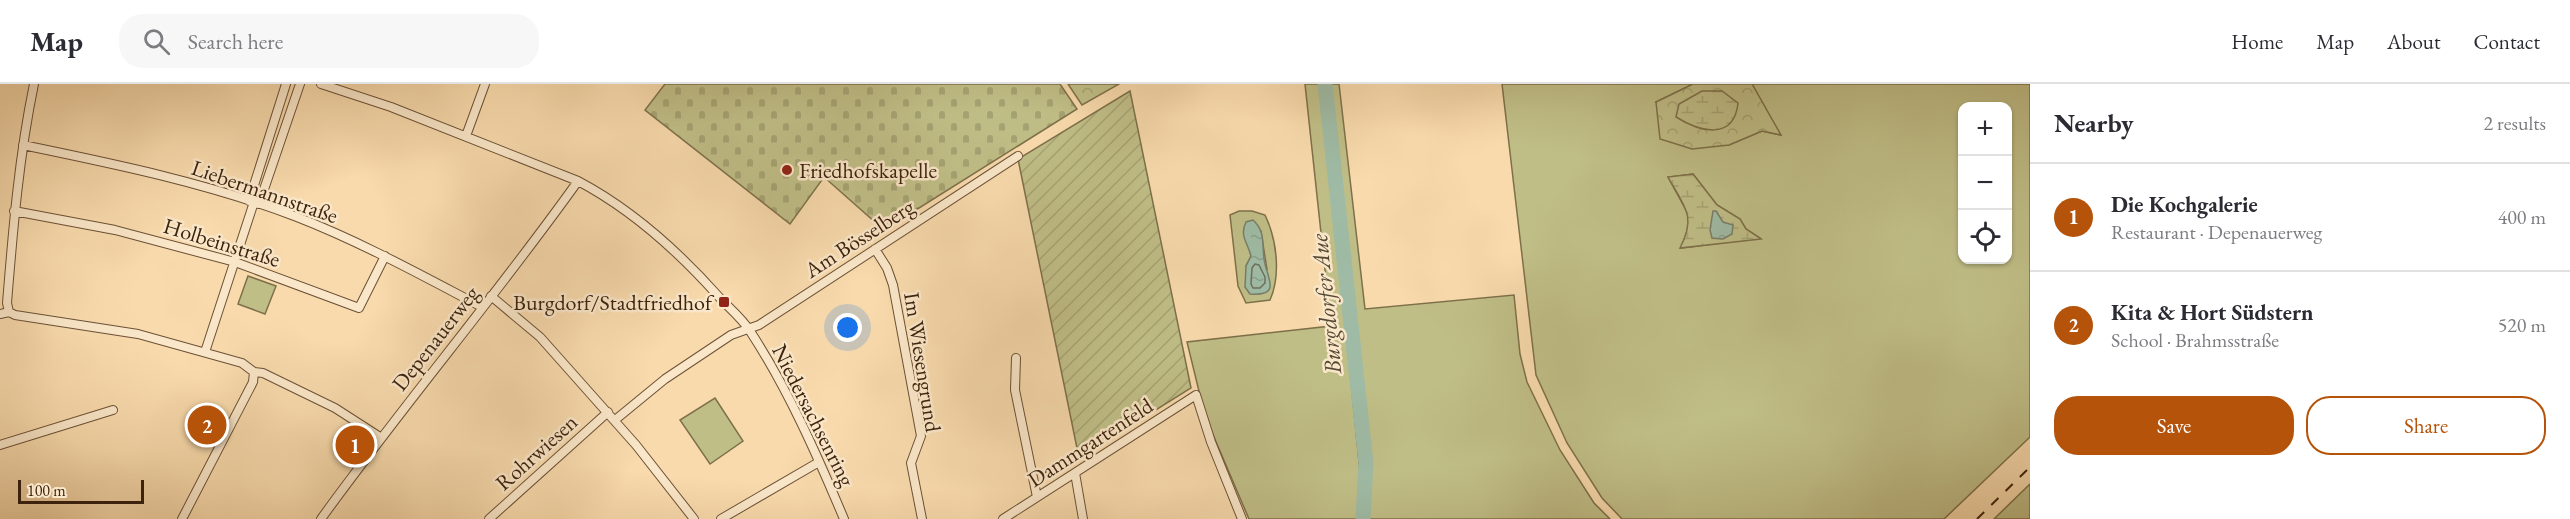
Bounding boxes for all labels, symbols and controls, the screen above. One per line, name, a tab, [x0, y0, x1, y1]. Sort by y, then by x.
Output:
search box	[119, 14, 539, 68]
text: Map	[30, 23, 83, 59]
icon: search	[140, 25, 173, 58]
text: Search here	[188, 27, 283, 56]
text: Home	[2231, 28, 2283, 55]
text: Map	[2316, 28, 2354, 55]
text: About	[2387, 28, 2440, 55]
text: Contact	[2473, 28, 2540, 55]
map controls	[1958, 102, 2012, 264]
button: +	[1958, 102, 2012, 156]
text: Nearby	[2054, 106, 2134, 140]
text: 2 results	[2483, 110, 2546, 136]
street label: Liebermannstraße	[188, 153, 342, 230]
place label: Friedhofskapelle	[799, 156, 937, 185]
button: −	[1958, 156, 2012, 210]
marker: Friedhofskapelle	[780, 163, 794, 177]
text: Die Kochgalerie	[2111, 190, 2258, 219]
street label: Am Bösselberg	[798, 192, 920, 285]
text: 1	[2068, 204, 2079, 230]
text: 400 m	[2498, 204, 2546, 230]
button: locate	[1958, 210, 2012, 264]
street label: Holbeinstraße	[160, 211, 284, 274]
text: Restaurant · Depenauerweg	[2111, 219, 2322, 245]
water label: Burgdorfer Aue	[1303, 232, 1348, 377]
street label: Depenauerweg	[385, 279, 486, 397]
place label: Burgdorf/Stadtfriedhof	[513, 288, 715, 317]
street label: Im Wiesengrund	[897, 290, 948, 435]
marker: Burgdorf/Stadtfriedhof	[717, 295, 731, 309]
text: Kita & Hort Südstern	[2111, 298, 2314, 327]
text: 2	[2068, 312, 2079, 338]
text: 520 m	[2498, 312, 2546, 338]
your location	[833, 313, 862, 342]
text: School · Brahmsstraße	[2111, 327, 2279, 353]
street label: Niedersachsenring	[765, 339, 862, 492]
street label: Dammgartenfeld	[1022, 391, 1159, 494]
button: Save	[2054, 396, 2294, 455]
button: Share	[2306, 396, 2546, 455]
pin: 2	[188, 402, 226, 448]
street label: Rohrwiesen	[489, 407, 584, 497]
pin: 1	[336, 422, 374, 468]
scale bar	[18, 477, 144, 504]
text: 100 m	[27, 480, 66, 501]

